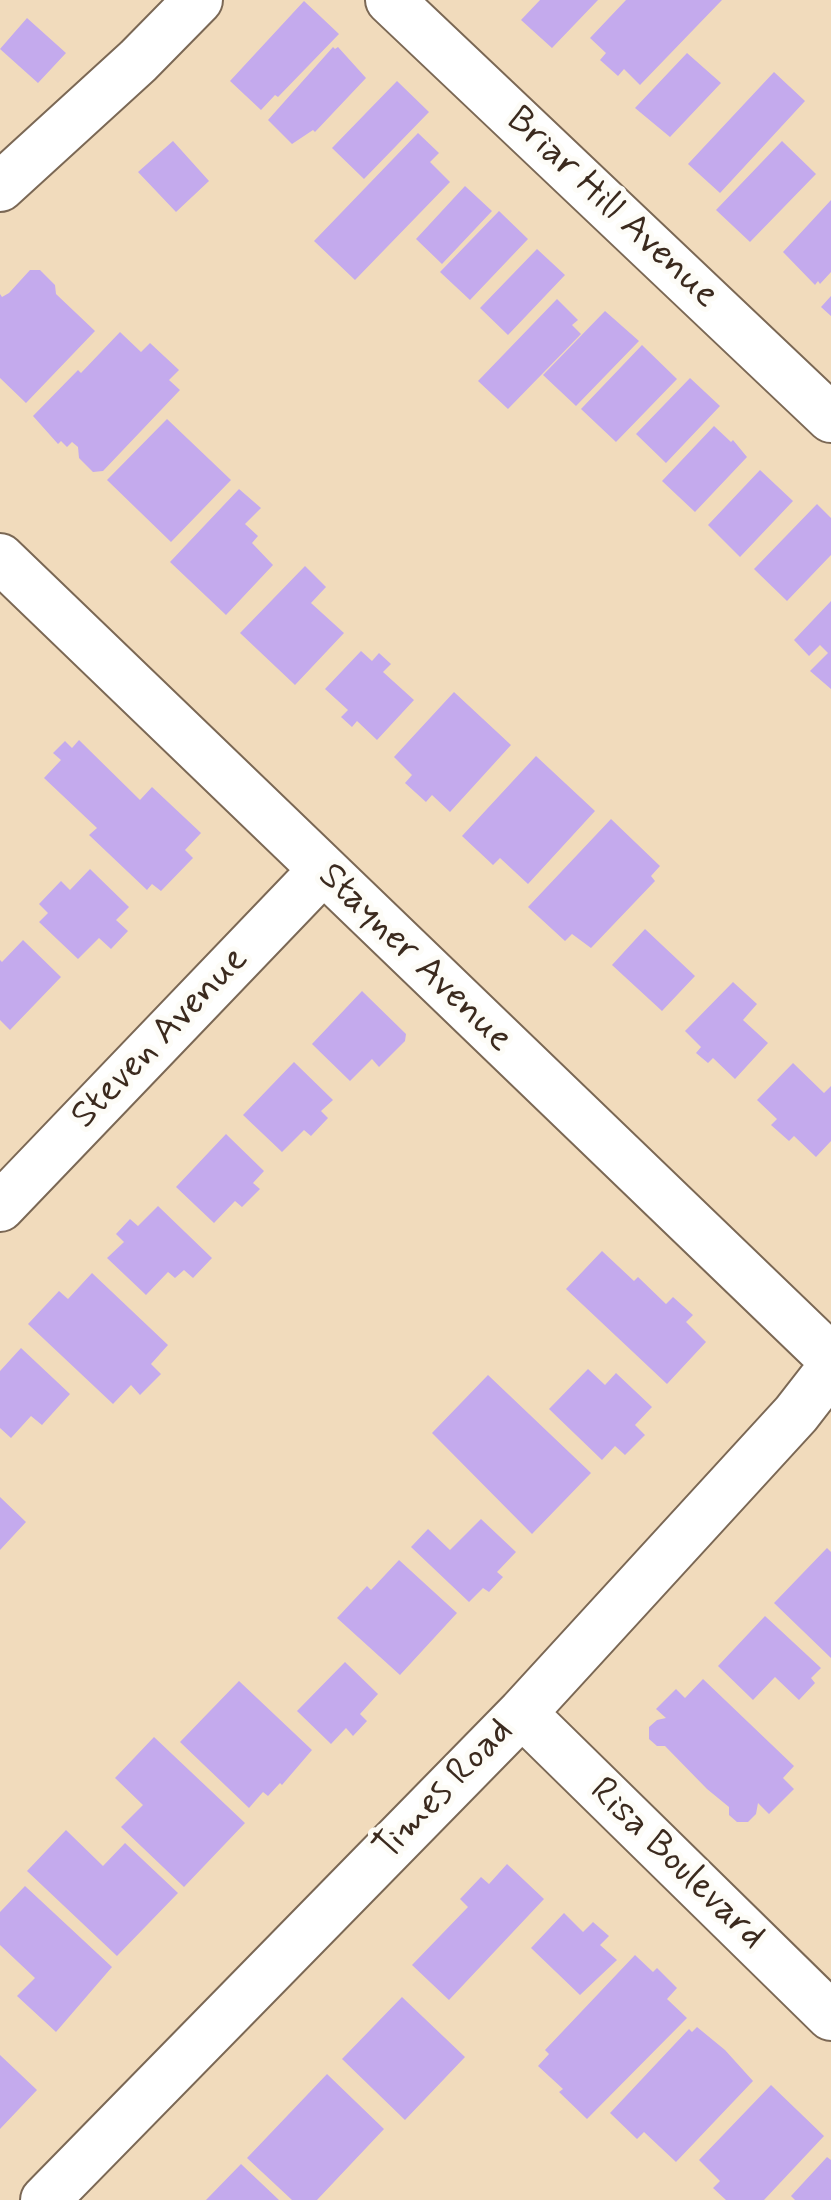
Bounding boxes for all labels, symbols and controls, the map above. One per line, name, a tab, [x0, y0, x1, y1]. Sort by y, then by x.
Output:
street label: Briar Hill Avenue	[495, 99, 727, 319]
street label: Stayner Avenue	[307, 855, 521, 1063]
street label: Steven Avenue	[63, 938, 259, 1140]
street label: Times Road	[366, 1710, 524, 1872]
street label: Risa Boulevard	[578, 1770, 774, 1960]

